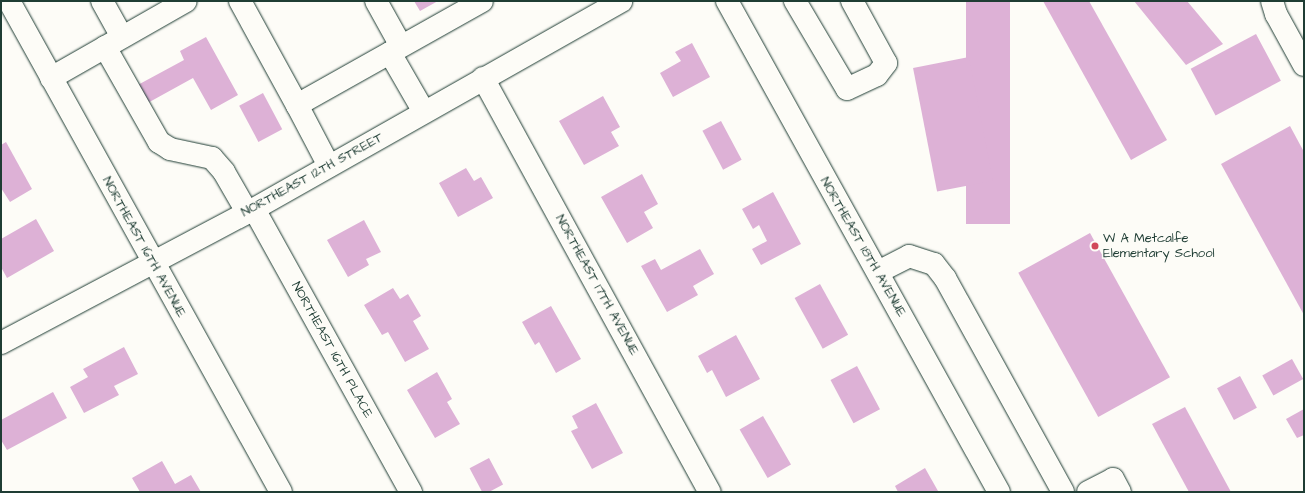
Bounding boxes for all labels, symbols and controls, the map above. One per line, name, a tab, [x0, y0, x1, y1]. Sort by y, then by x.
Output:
street label: NORTHEAST 12TH STREET	[239, 130, 385, 220]
street label: NORTHEAST 16TH AVENUE	[99, 174, 189, 320]
street label: NORTHEAST 18TH AVENUE	[817, 175, 909, 319]
street label: NORTHEAST 17TH AVENUE	[552, 212, 642, 358]
place label: W A Metcalfe Elementary School	[1103, 231, 1214, 262]
marker: W A Metcalfe Elementary School	[1090, 241, 1100, 251]
street label: NORTHEAST 16TH PLACE	[288, 279, 376, 421]

